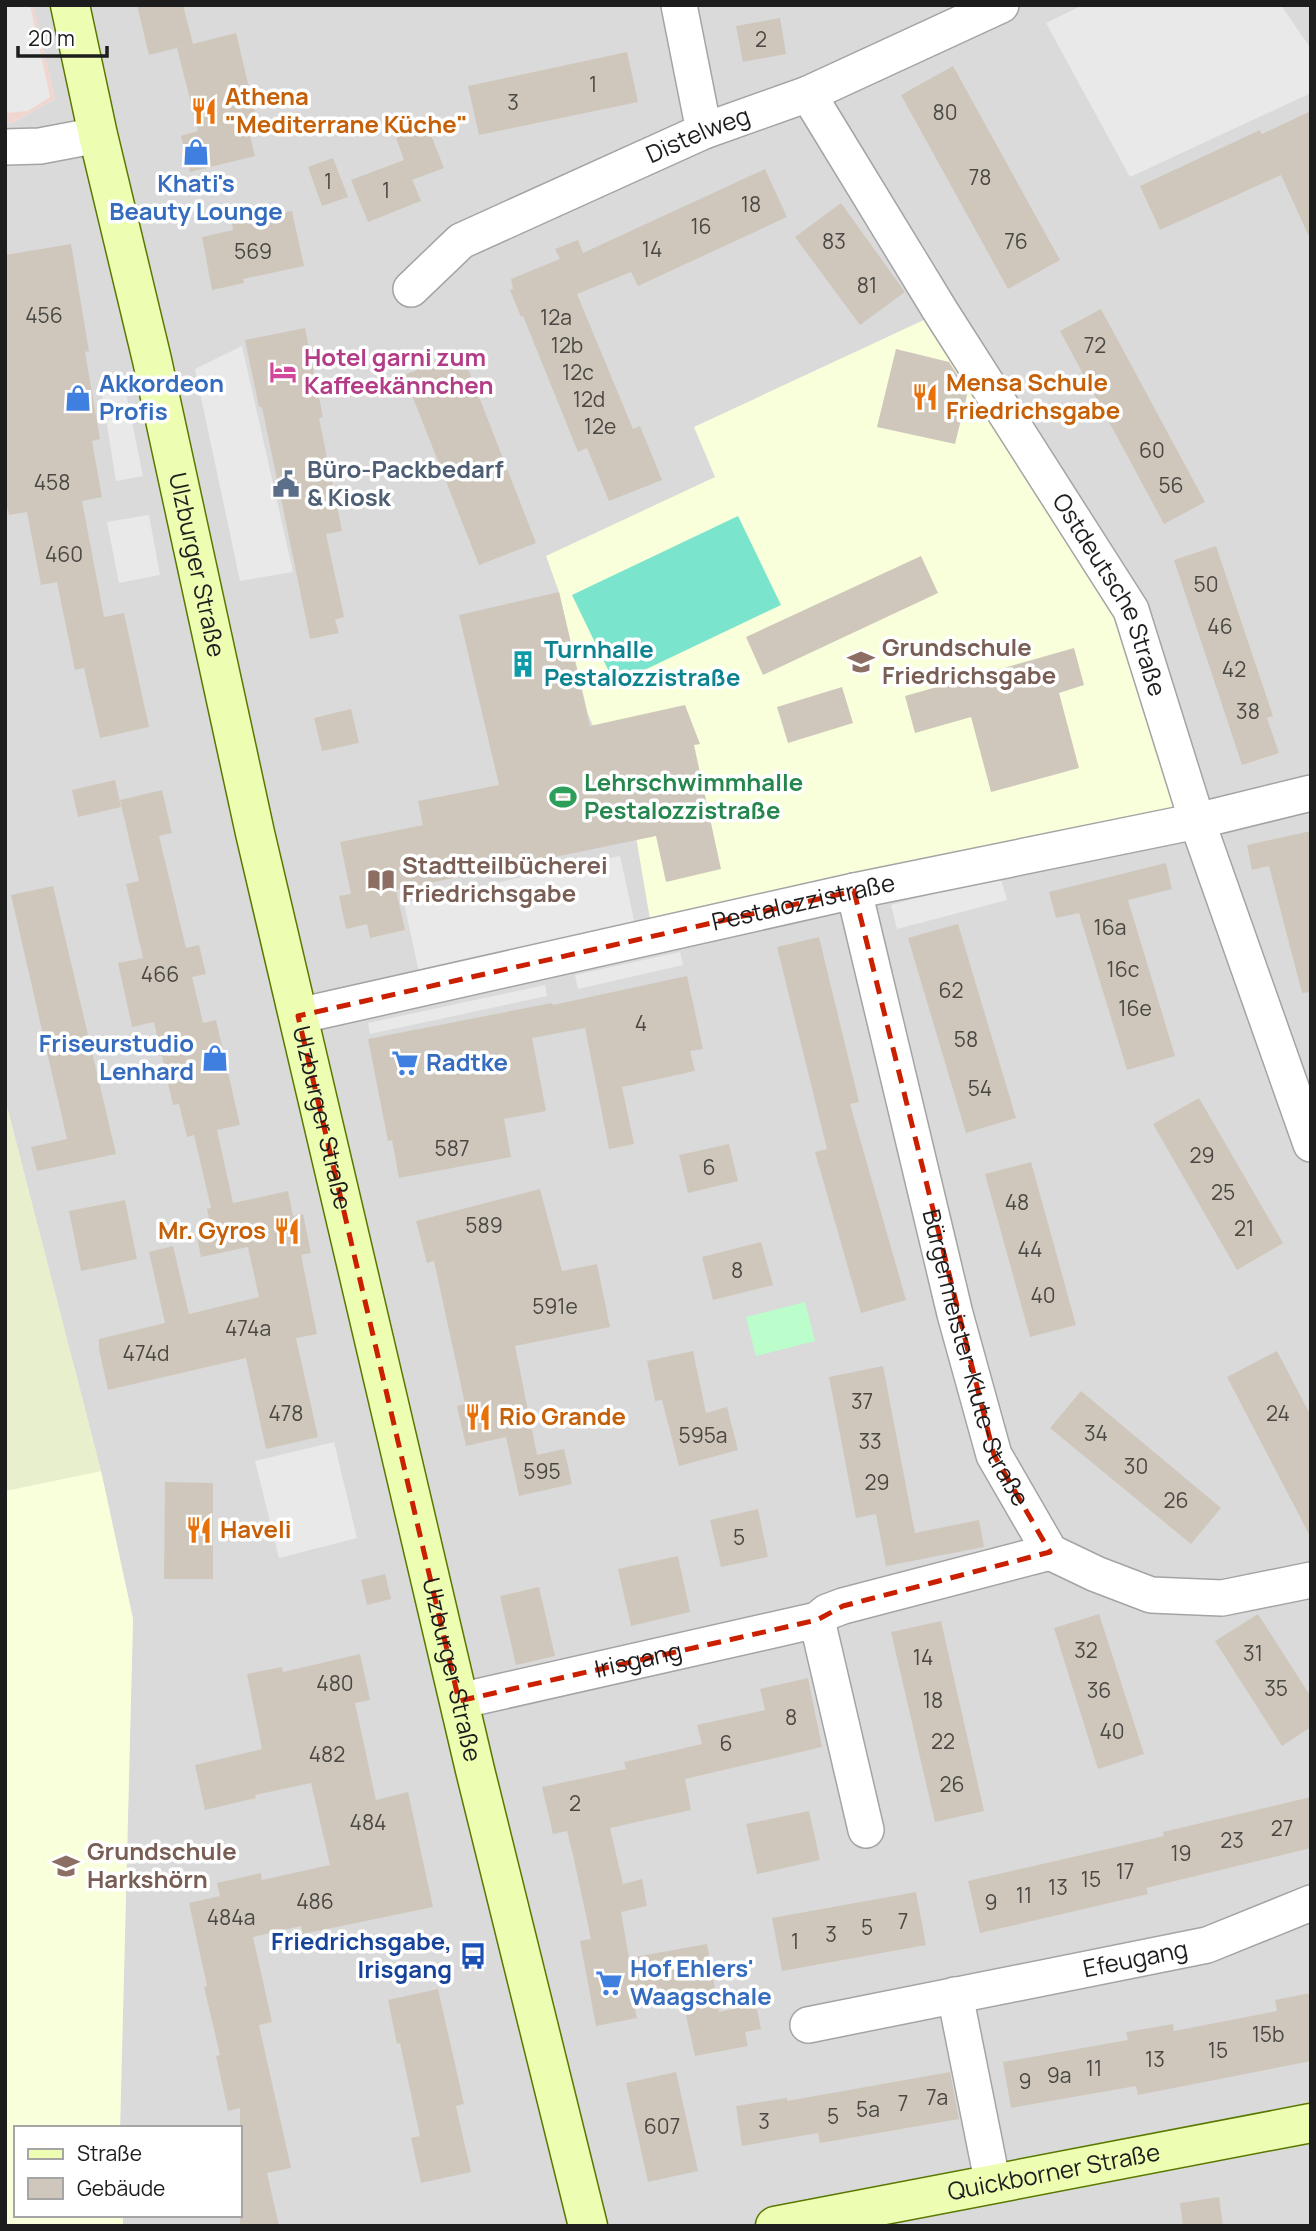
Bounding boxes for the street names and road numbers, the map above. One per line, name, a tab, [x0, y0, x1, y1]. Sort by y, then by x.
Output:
street label: Distelweg	[640, 98, 754, 170]
street label: Ulzburger Straße	[162, 469, 234, 660]
street label: Ostdeutsche Straße	[1046, 486, 1175, 700]
street label: Pestalozzistraße	[708, 865, 898, 937]
street label: Ulzburger Straße	[286, 1022, 361, 1213]
street label: Bürgermeister-Klute-Straße	[916, 1206, 1038, 1512]
street label: Ulzburger Straße	[415, 1574, 490, 1765]
street label: Irisgang	[591, 1633, 685, 1685]
street label: Efeugang	[1080, 1931, 1190, 1984]
street label: Quickborner Straße	[945, 2134, 1163, 2207]

